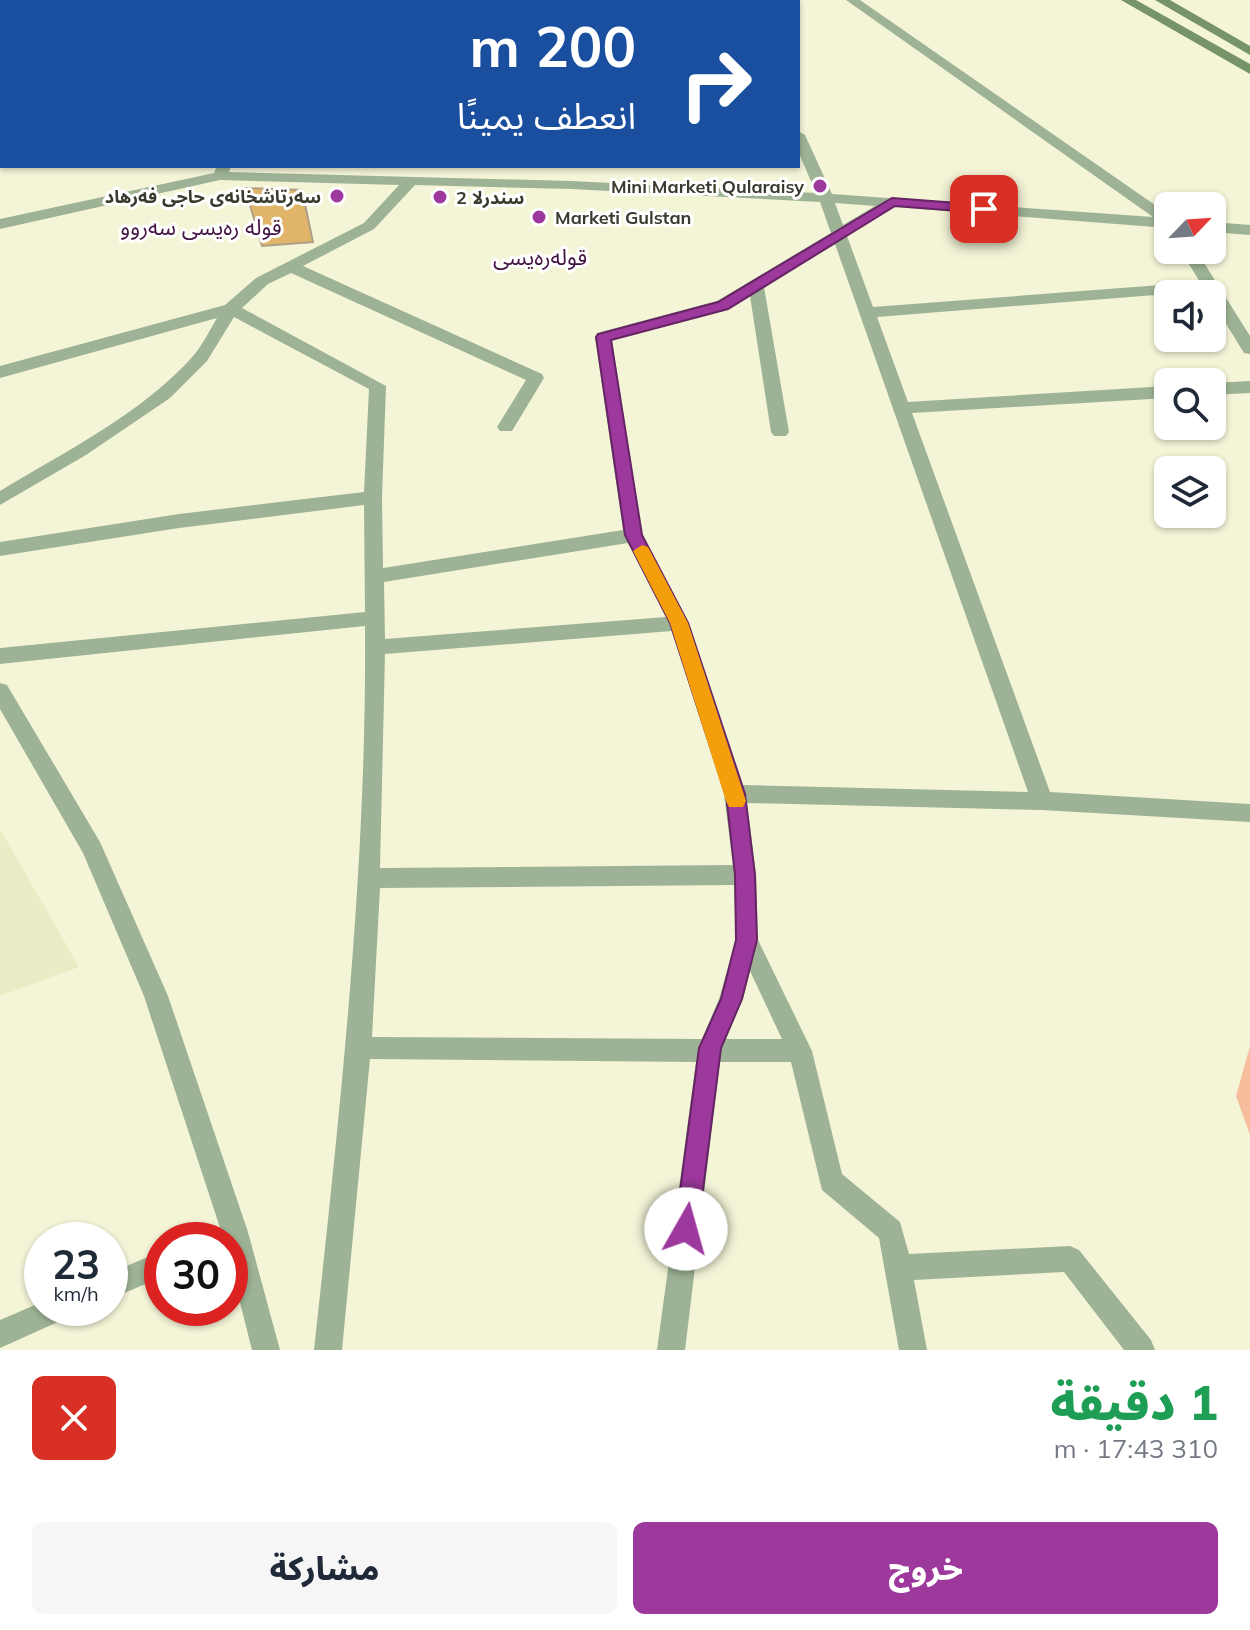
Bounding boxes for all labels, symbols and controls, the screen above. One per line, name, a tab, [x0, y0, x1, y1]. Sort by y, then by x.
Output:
text: 200 m	[469, 11, 636, 81]
icon: right	[664, 32, 768, 136]
text: انعطف يمينًا	[457, 93, 636, 138]
place label: Mini Marketi Qularaisy	[611, 175, 804, 198]
pin	[950, 175, 1018, 243]
marker: Mini Marketi Qularaisy	[811, 177, 829, 195]
place label: سەرتاشخانەی حاجی فەرهاد	[105, 185, 321, 208]
place label: سندرلا 2	[456, 186, 524, 209]
marker: سەرتاشخانەی حاجی فەرهاد	[328, 187, 346, 205]
icon: arrive	[962, 187, 1006, 231]
marker: سندرلا 2	[431, 188, 449, 206]
north arrow	[1154, 192, 1226, 264]
map controls	[1154, 192, 1226, 528]
place label: Marketi Gulstan	[555, 206, 691, 229]
marker: Marketi Gulstan	[530, 208, 548, 226]
district label: قولە رەیسی سەروو	[120, 213, 282, 241]
district label: قولەرەیسی	[493, 243, 587, 271]
button: sound	[1154, 280, 1226, 352]
button: search	[1154, 368, 1226, 440]
button: layers	[1154, 456, 1226, 528]
position arrow	[644, 1187, 728, 1271]
speed limit sign: 30	[144, 1222, 248, 1326]
text: 23	[52, 1239, 100, 1289]
text: km/h	[53, 1281, 99, 1306]
text: 1 دقيقة	[1050, 1372, 1218, 1432]
button: close	[32, 1376, 116, 1460]
text: 310 m · 17:43	[1054, 1432, 1218, 1465]
button: مشاركة	[32, 1522, 617, 1614]
button: خروج	[633, 1522, 1218, 1614]

